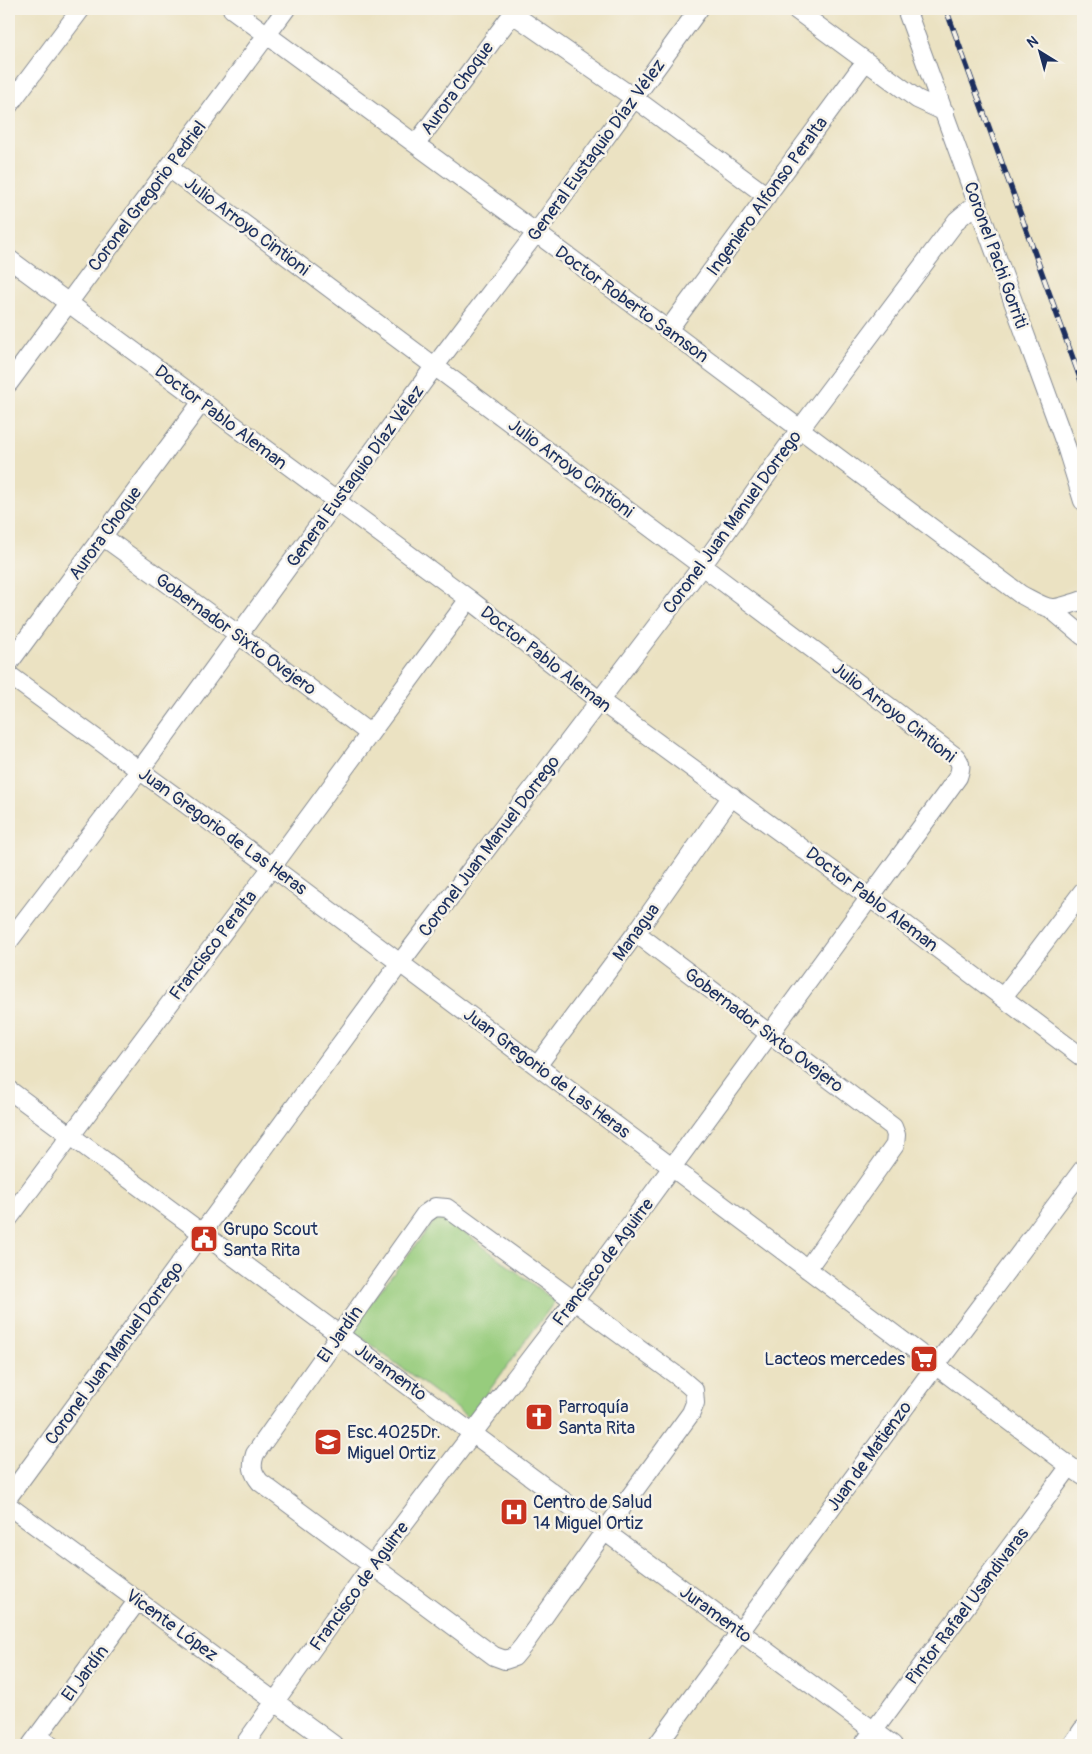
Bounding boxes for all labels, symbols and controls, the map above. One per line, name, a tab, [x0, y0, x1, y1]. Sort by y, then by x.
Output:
north arrow	[1014, 28, 1064, 78]
text: N	[1024, 32, 1041, 52]
street label: Aurora Choque	[416, 37, 499, 140]
street label: General Eustaquio Díaz Vélez	[523, 55, 670, 246]
street label: Ingeniero Alfonso Peralta	[702, 112, 833, 280]
street label: Coronel Gregorio Pedriel	[83, 116, 212, 276]
street label: Julio Arroyo Cintioni	[179, 172, 314, 281]
street label: Coronel Pachi Gorriti	[958, 179, 1033, 332]
street label: Doctor Roberto Samson	[550, 241, 713, 368]
street label: Doctor Pablo Aleman	[150, 360, 292, 475]
street label: General Eustaquio Díaz Vélez	[282, 381, 429, 572]
street label: Julio Arroyo Cintioni	[503, 414, 638, 523]
street label: Coronel Juan Manuel Dorrego	[658, 426, 807, 619]
street label: Aurora Choque	[64, 482, 147, 585]
street label: Gobernador Sixto Ovejero	[151, 568, 321, 701]
street label: Doctor Pablo Aleman	[475, 601, 616, 718]
street label: Julio Arroyo Cintioni	[827, 657, 960, 768]
street label: Coronel Juan Manuel Dorrego	[414, 751, 565, 942]
street label: Juan Gregorio de Las Heras	[134, 762, 312, 900]
street label: Doctor Pablo Aleman	[801, 842, 943, 957]
street label: Francisco Peralta	[165, 886, 262, 1005]
street label: Managua	[608, 899, 665, 966]
street label: Gobernador Sixto Ovejero	[680, 963, 848, 1098]
street label: Juan Gregorio de Las Heras	[459, 1003, 635, 1144]
street label: Francisco de Aguirre	[548, 1194, 659, 1331]
place label: Grupo Scout Santa Rita	[223, 1218, 319, 1262]
public building icon: Grupo Scout Santa Rita	[189, 1224, 219, 1254]
street label: Coronel Juan Manuel Dorrego	[40, 1257, 189, 1450]
street label: El Jardín	[312, 1301, 368, 1367]
street label: Juramento	[350, 1338, 432, 1407]
supermarket icon: Lacteos mercedes	[909, 1344, 939, 1374]
place label: Lacteos mercedes	[764, 1348, 905, 1371]
place label: Parroquía Santa Rita	[558, 1396, 635, 1440]
street label: Juan de Matienzo	[822, 1397, 917, 1516]
church icon: Parroquía Santa Rita	[524, 1402, 554, 1432]
place label: Esc.4025Dr. Miguel Ortiz	[347, 1421, 441, 1465]
school or university icon: Esc.4025Dr. Miguel Ortiz	[313, 1427, 343, 1457]
place label: Centro de Salud 14 Miguel Ortiz	[533, 1491, 652, 1535]
hospital icon: Centro de Salud 14 Miguel Ortiz	[499, 1497, 529, 1527]
street label: Francisco de Aguirre	[305, 1517, 414, 1656]
street label: Pintor Rafael Usandivaras	[901, 1523, 1034, 1689]
street label: Juramento	[675, 1580, 757, 1649]
street label: Vicente López	[121, 1584, 222, 1667]
street label: El Jardín	[57, 1641, 114, 1706]

